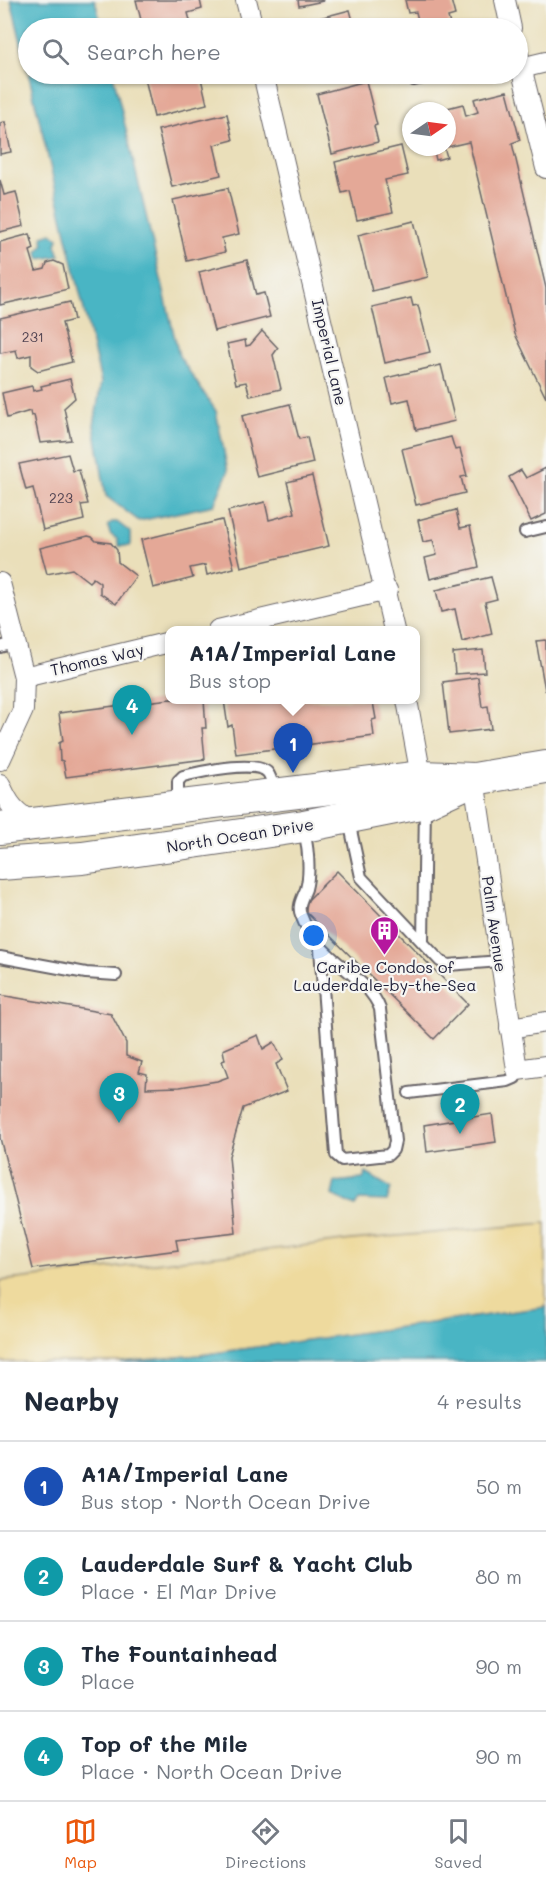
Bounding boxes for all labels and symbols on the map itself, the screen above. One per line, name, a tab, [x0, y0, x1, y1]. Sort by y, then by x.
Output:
north arrow	[402, 102, 456, 156]
street label: Imperial Lane	[308, 297, 352, 407]
house number: 231	[22, 327, 44, 346]
house number: 223	[49, 488, 73, 507]
street label: Thomas Way	[48, 638, 146, 680]
pin: 4	[112, 686, 152, 735]
pin: 1	[274, 724, 312, 773]
street label: North Ocean Drive	[165, 813, 315, 857]
street label: Palm Avenue	[478, 875, 512, 973]
building icon: Caribe Condos of Lauderdale-by-the-Sea	[369, 914, 401, 956]
your location	[299, 921, 328, 950]
place label: Caribe Condos of Lauderdale-by-the-Sea	[294, 956, 476, 995]
pin: 3	[100, 1074, 138, 1123]
pin: 2	[440, 1084, 480, 1134]

